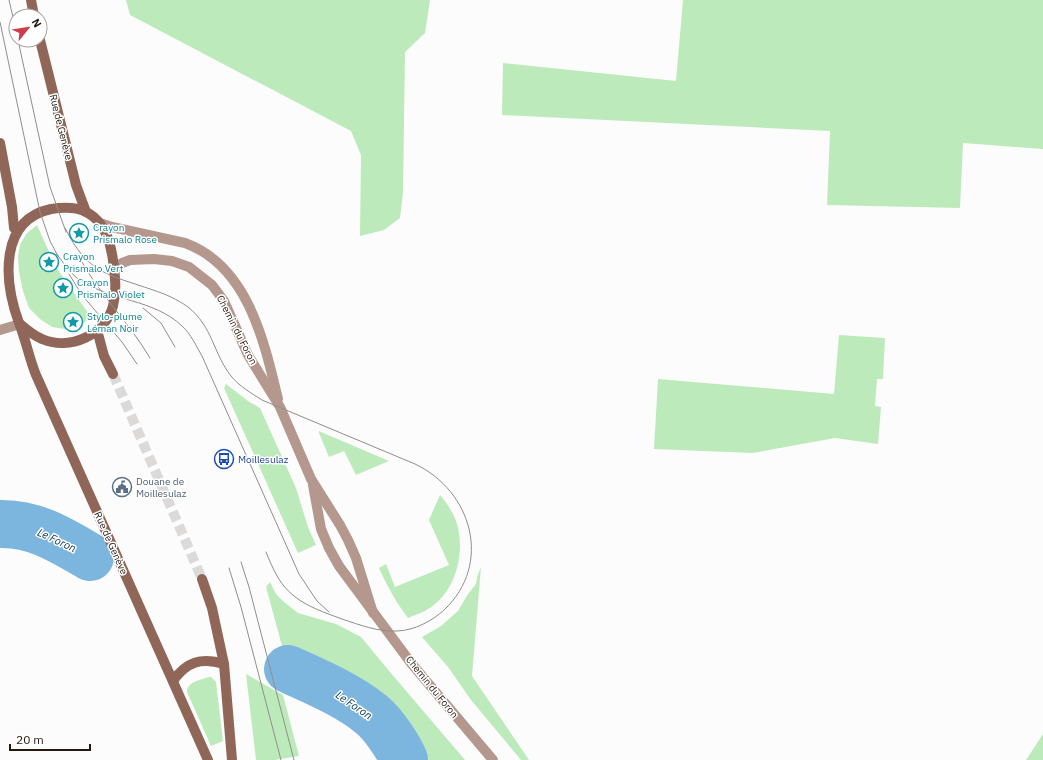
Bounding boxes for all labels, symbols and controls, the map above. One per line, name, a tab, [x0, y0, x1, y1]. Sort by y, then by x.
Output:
north arrow	[8, 8, 48, 48]
text: N	[29, 16, 45, 30]
street label: Rue de Genève	[47, 93, 76, 162]
place label: Crayon Prismalo Rose	[93, 221, 157, 246]
place icon: Crayon Prismalo Rose	[68, 222, 90, 244]
place label: Crayon Prismalo Vert	[63, 250, 124, 275]
place icon: Crayon Prismalo Vert	[38, 251, 60, 273]
place label: Crayon Prismalo Violet	[77, 276, 145, 301]
place icon: Crayon Prismalo Violet	[52, 277, 74, 299]
street label: Chemin du Foron	[214, 293, 260, 367]
place label: Stylo-plume Léman Noir	[87, 310, 143, 335]
place icon: Stylo-plume Léman Noir	[62, 311, 84, 333]
bus stop icon: Moillesulaz	[213, 448, 235, 470]
place label: Moillesulaz	[238, 453, 289, 466]
place label: Douane de Moillesulaz	[136, 475, 187, 500]
public building icon: Douane de Moillesulaz	[111, 476, 133, 498]
street label: Rue de Genève	[91, 510, 131, 577]
water label: Le Foron	[35, 525, 79, 555]
street label: Chemin du Foron	[403, 653, 461, 721]
water label: Le Foron	[333, 688, 375, 722]
scale bar	[10, 726, 90, 752]
text: 20 m	[16, 732, 44, 747]

